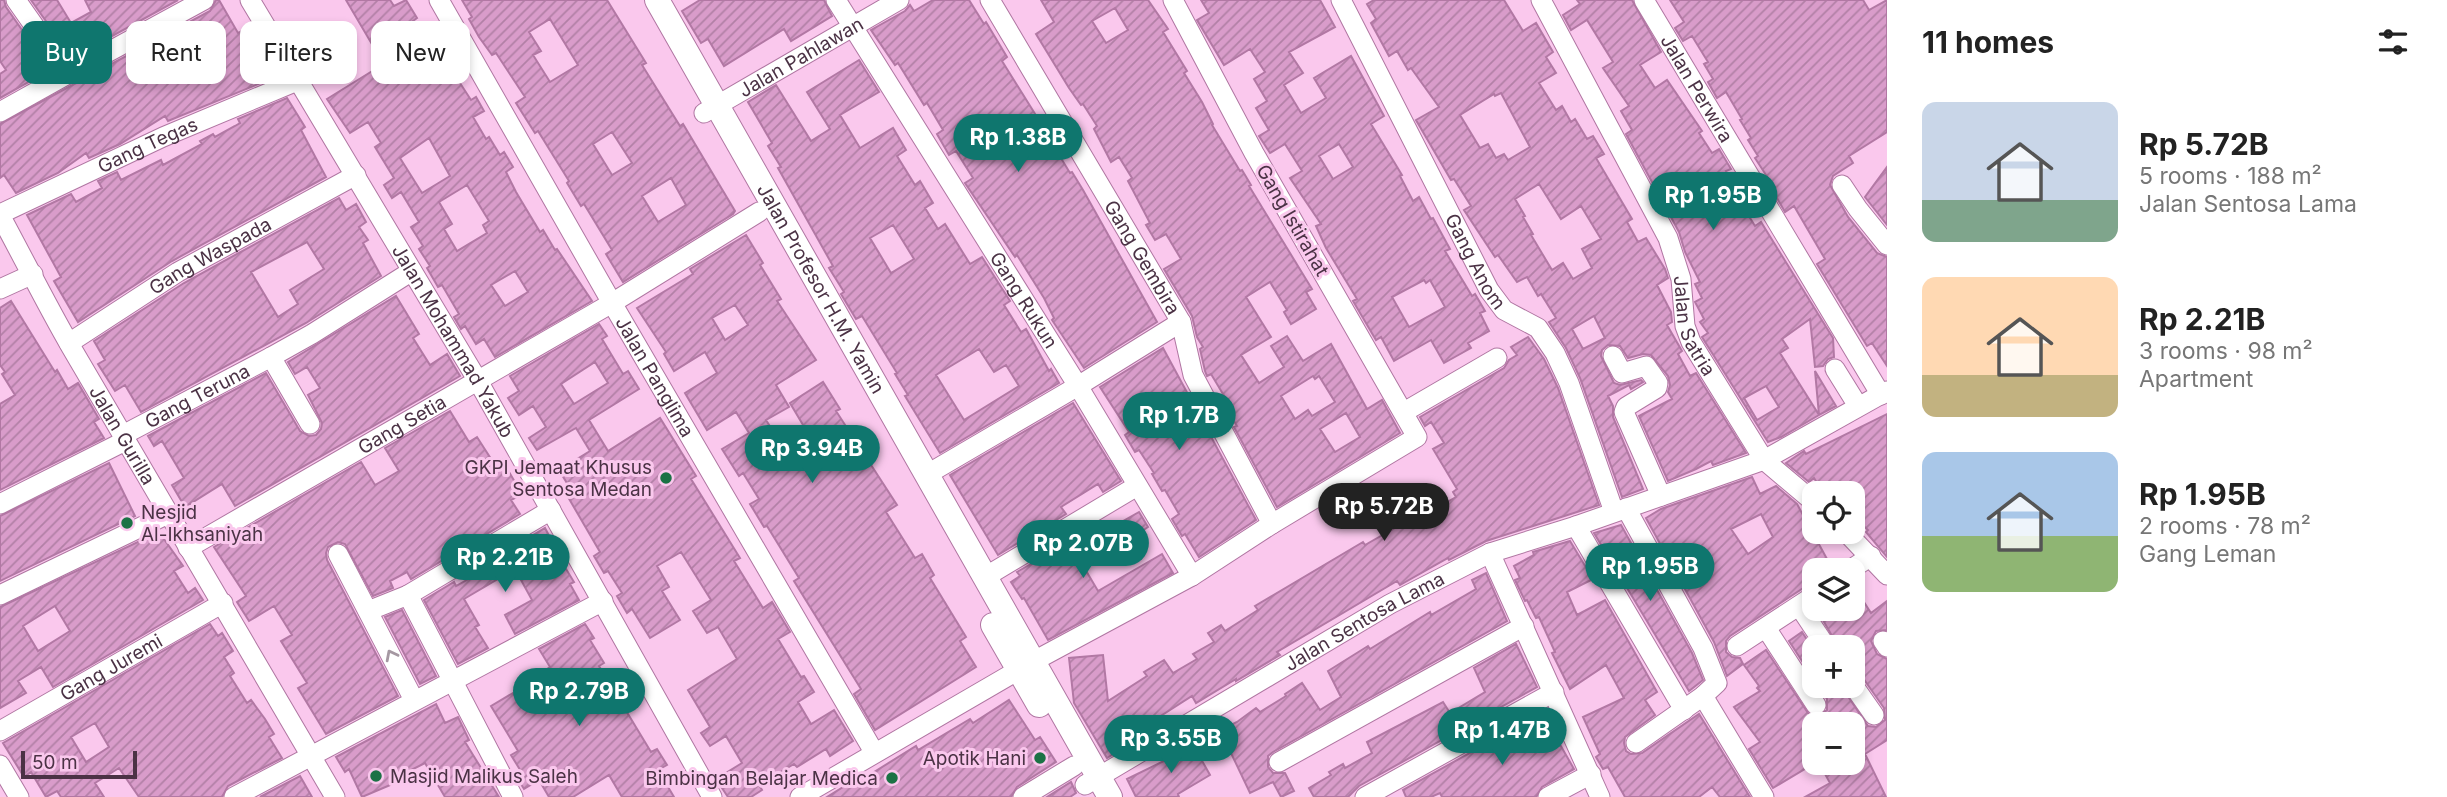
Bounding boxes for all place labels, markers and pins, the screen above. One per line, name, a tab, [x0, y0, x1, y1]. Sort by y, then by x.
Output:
pin: Rp 1.38B	[946, 114, 1090, 174]
pin: Rp 1.95B	[1641, 173, 1785, 232]
pin: Rp 1.7B	[1114, 392, 1244, 452]
pin: Rp 3.94B	[740, 426, 884, 485]
place label: GKPI Jemaat Khusus Sentosa Medan	[464, 456, 652, 501]
marker: GKPI Jemaat Khusus Sentosa Medan	[658, 470, 674, 486]
pin: Rp 5.72B	[1312, 484, 1456, 543]
place label: Nesjid Al-Ikhsaniyah	[141, 501, 263, 546]
marker: Nesjid Al-Ikhsaniyah	[119, 515, 135, 531]
pin: Rp 2.07B	[1011, 520, 1155, 580]
pin: Rp 2.21B	[433, 534, 577, 594]
pin: Rp 1.95B	[1578, 544, 1722, 603]
pin: Rp 2.79B	[507, 668, 651, 728]
pin: Rp 1.47B	[1430, 708, 1574, 767]
pin: Rp 3.55B	[1099, 716, 1243, 775]
place label: Apotik Hani	[923, 747, 1026, 770]
marker: Apotik Hani	[1032, 750, 1048, 766]
place label: Masjid Malikus Saleh	[390, 765, 578, 788]
place label: Bimbingan Belajar Medica	[645, 767, 878, 790]
marker: Masjid Malikus Saleh	[368, 768, 384, 784]
marker: Bimbingan Belajar Medica	[884, 770, 900, 786]

